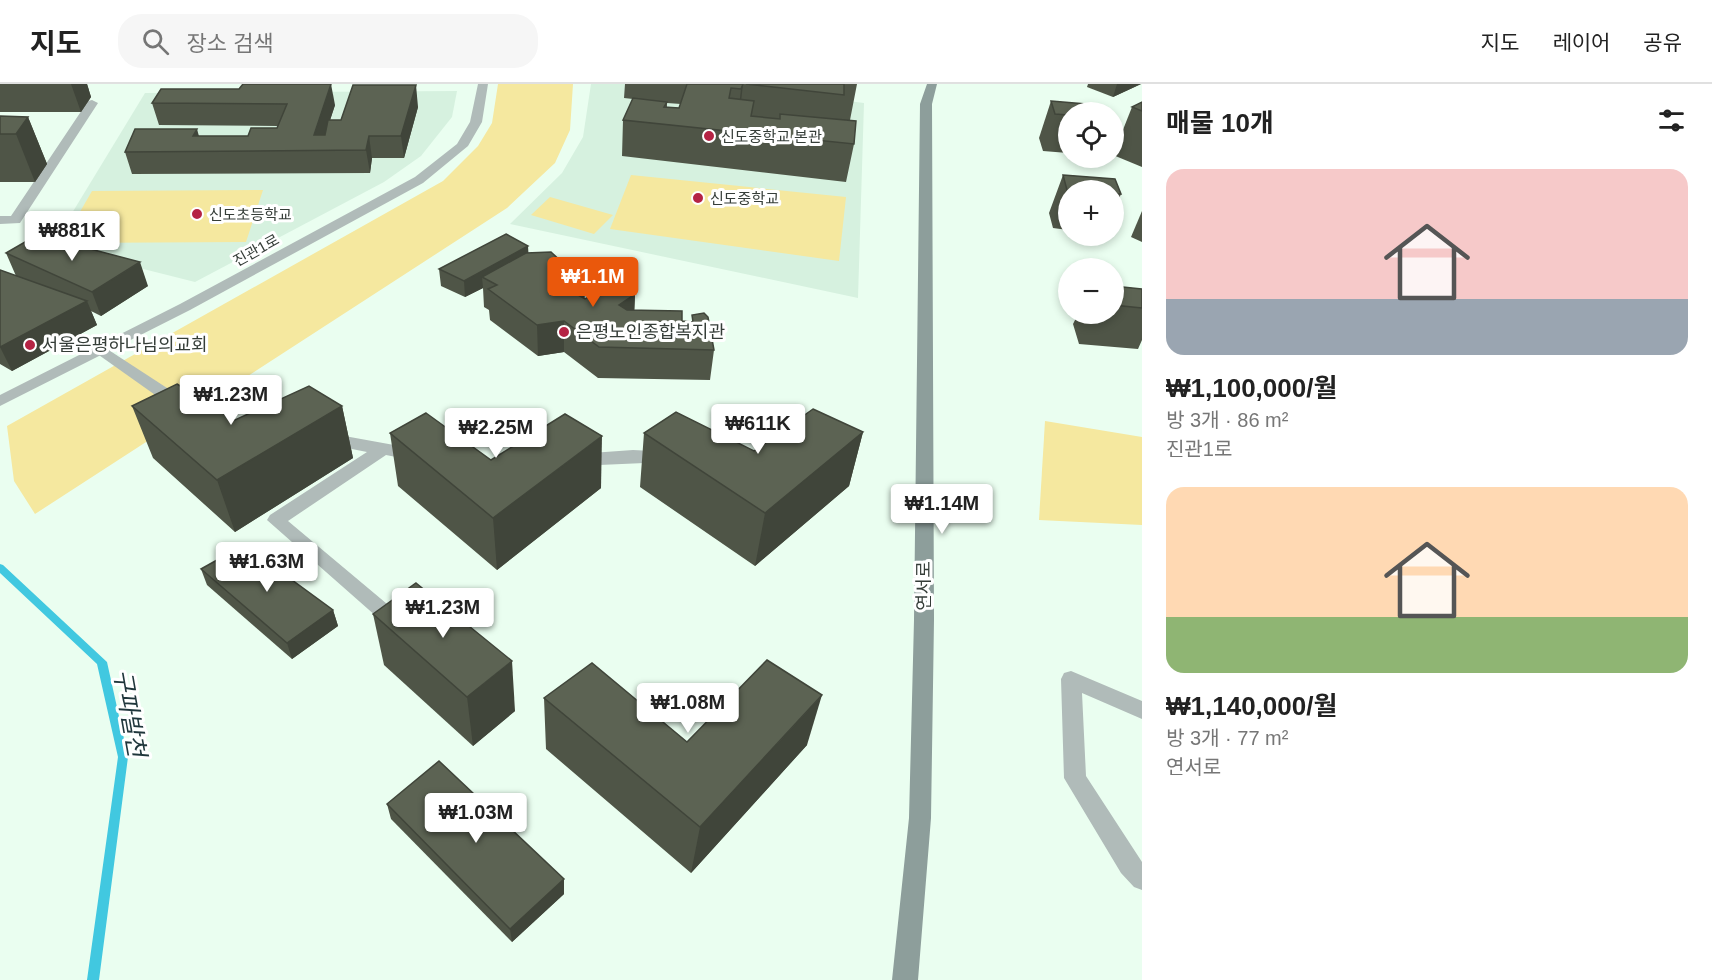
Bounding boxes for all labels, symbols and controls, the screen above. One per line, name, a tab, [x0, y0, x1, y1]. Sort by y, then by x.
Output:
search box	[118, 14, 538, 68]
icon: search	[139, 25, 172, 58]
text: 지도	[30, 28, 82, 59]
text: 장소 검색	[187, 31, 274, 56]
text: 지도	[1481, 31, 1519, 54]
text: 레이어	[1552, 31, 1610, 54]
text: 공유	[1643, 31, 1682, 54]
map controls	[1058, 102, 1124, 324]
button: locate	[1058, 102, 1124, 168]
icon: filters	[1655, 104, 1688, 137]
text: 매물 10개	[1166, 108, 1274, 138]
place label: 신도중학교 본관	[721, 128, 822, 145]
marker: 신도중학교 본관	[702, 129, 716, 143]
button: +	[1058, 180, 1124, 246]
place label: 신도중학교	[710, 190, 779, 207]
marker: 신도중학교	[691, 191, 705, 205]
place label: 신도초등학교	[209, 206, 292, 223]
marker: 신도초등학교	[190, 207, 204, 221]
icon: home	[1373, 208, 1481, 316]
pin: ₩881K	[30, 211, 114, 262]
text: ₩881K	[39, 219, 105, 241]
street label: 진관1로	[230, 231, 282, 269]
pin: ₩1.1M	[551, 257, 635, 308]
button: −	[1058, 258, 1124, 324]
text: ₩1.1M	[561, 265, 625, 287]
place label: 은평노인종합복지관	[576, 322, 725, 342]
marker: 은평노인종합복지관	[557, 325, 571, 339]
place label: 서울은평하나님의교회	[42, 335, 208, 355]
marker: 서울은평하나님의교회	[23, 338, 37, 352]
text: ₩1,100,000/월	[1166, 373, 1337, 403]
pin: ₩1.23M	[182, 375, 280, 426]
text: ₩1.23M	[194, 383, 268, 405]
pin: ₩611K	[716, 404, 800, 455]
pin: ₩2.25M	[447, 408, 545, 459]
text: 방 3개 · 86 m²	[1166, 409, 1288, 431]
text: ₩611K	[725, 412, 791, 434]
text: ₩2.25M	[459, 416, 533, 438]
text: 진관1로	[1166, 438, 1232, 460]
pin: ₩1.14M	[893, 484, 991, 535]
text: ₩1.14M	[905, 492, 979, 514]
icon: home	[1373, 526, 1481, 634]
pin: ₩1.63M	[218, 542, 316, 593]
text: ₩1.63M	[230, 550, 304, 572]
street label: 연서로	[914, 561, 934, 611]
pin: ₩1.23M	[394, 588, 492, 639]
text: ₩1.23M	[406, 596, 480, 618]
water label: 구파발천	[109, 667, 151, 762]
pin: ₩1.08M	[639, 683, 737, 734]
text: ₩1.08M	[651, 691, 725, 713]
text: ₩1,140,000/월	[1166, 691, 1337, 721]
text: 방 3개 · 77 m²	[1166, 727, 1288, 749]
text: 연서로	[1166, 756, 1221, 778]
pin: ₩1.03M	[427, 793, 525, 844]
text: ₩1.03M	[439, 801, 513, 823]

